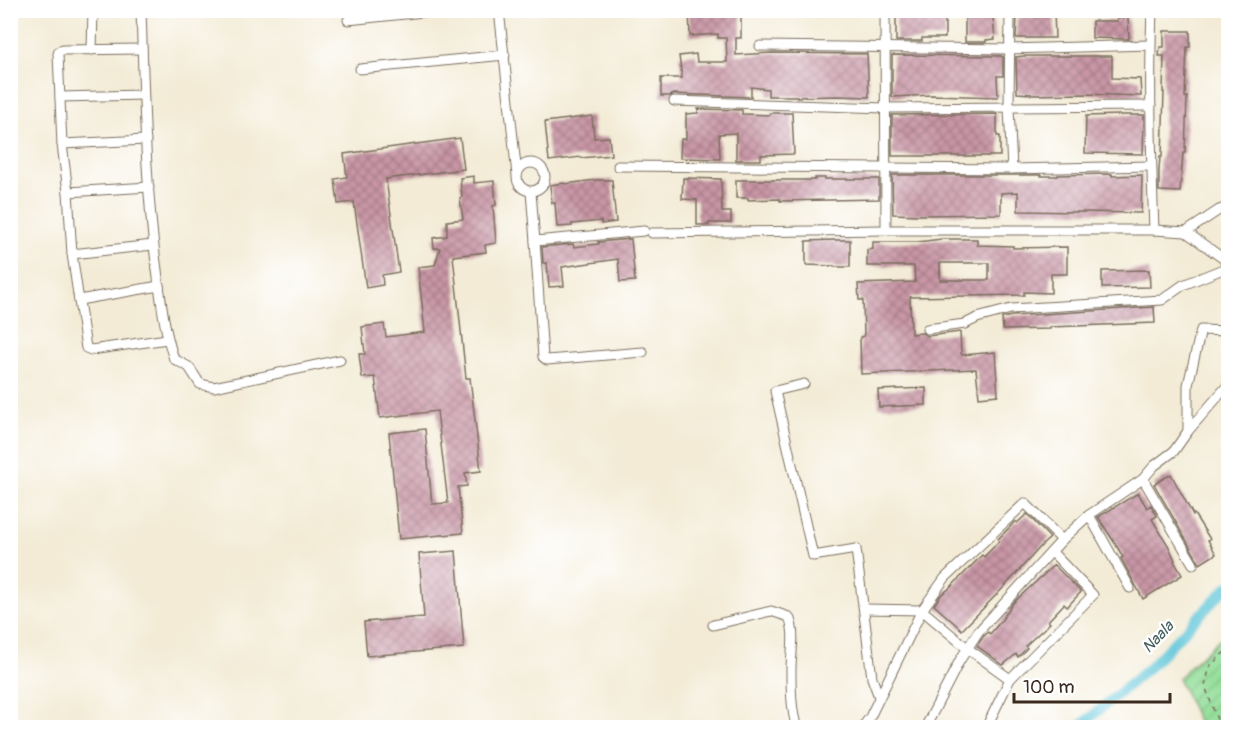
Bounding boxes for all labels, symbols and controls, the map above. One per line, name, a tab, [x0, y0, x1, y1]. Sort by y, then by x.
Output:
water label: Naala	[1138, 616, 1179, 657]
scale bar	[1014, 666, 1170, 704]
text: 100 m	[1023, 676, 1075, 699]

